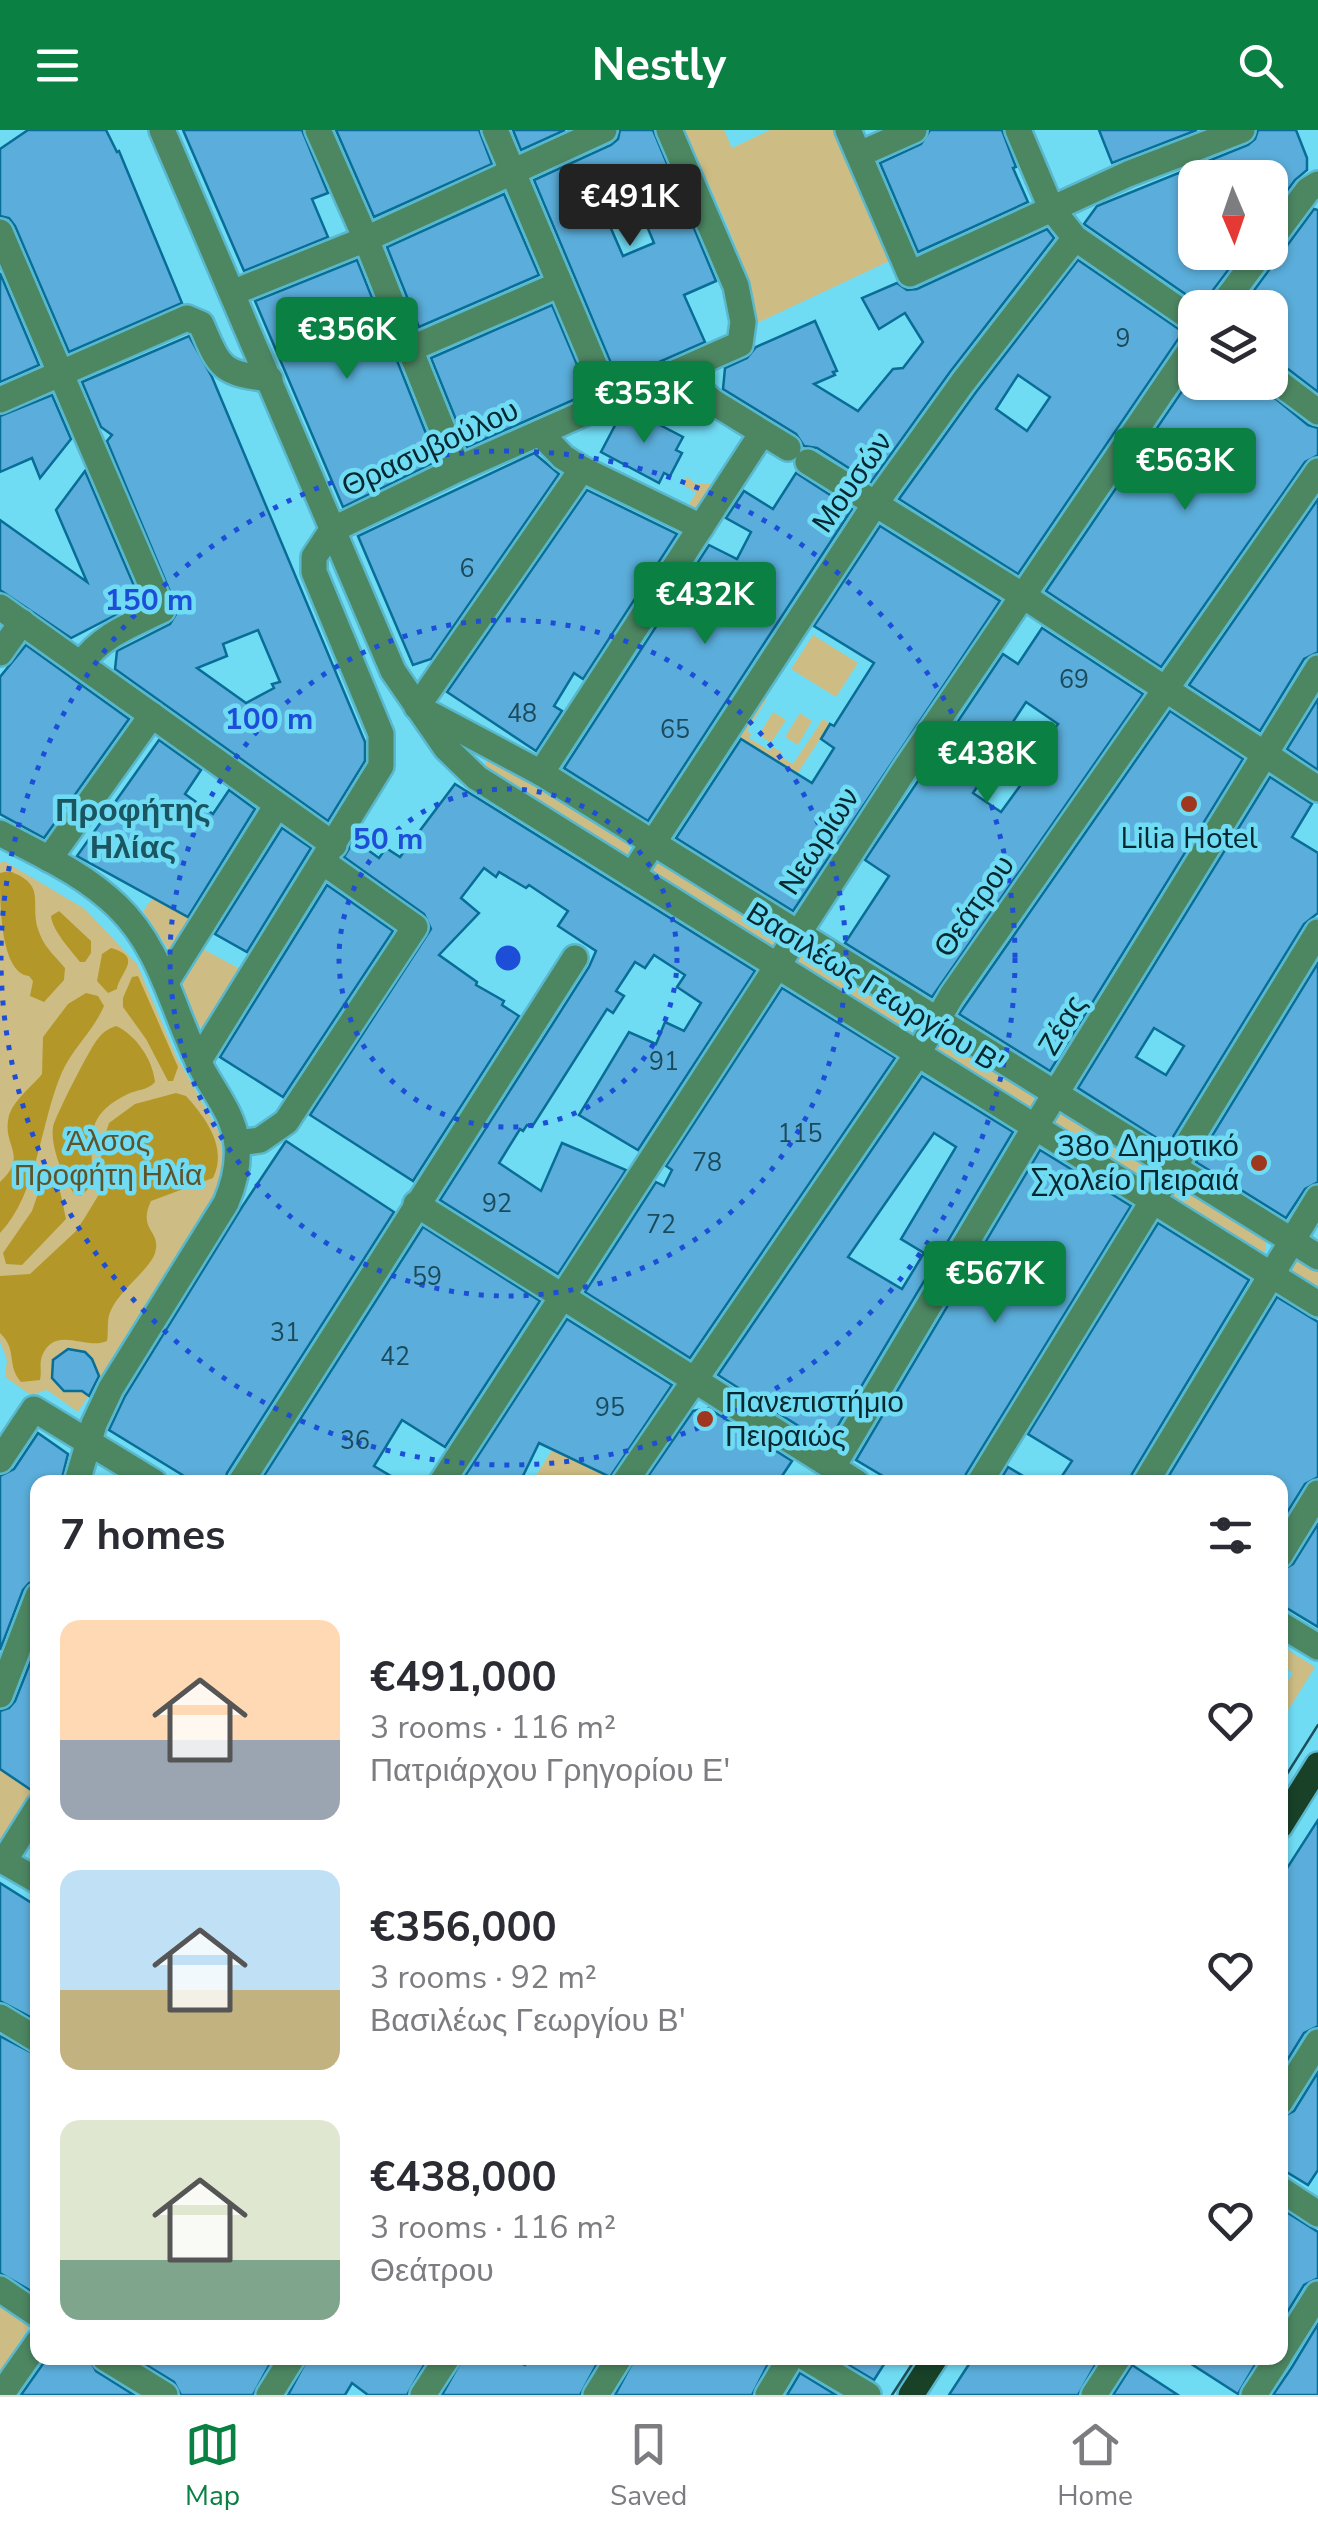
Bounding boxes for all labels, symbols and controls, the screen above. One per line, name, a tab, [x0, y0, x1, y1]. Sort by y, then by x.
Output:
text: Nestly	[592, 35, 726, 96]
icon: menu	[30, 38, 85, 93]
icon: search	[1233, 38, 1288, 93]
north arrow	[1178, 160, 1288, 270]
map controls	[1178, 160, 1288, 400]
pin: €491K	[560, 164, 700, 249]
text: €491K	[581, 175, 679, 218]
button: layers	[1178, 290, 1288, 400]
pin: €356K	[277, 297, 417, 382]
text: €356K	[298, 308, 396, 351]
house number: 9	[1115, 322, 1131, 356]
pin: €353K	[574, 361, 714, 446]
text: €353K	[595, 372, 693, 415]
street label: Θρασυβούλου	[335, 390, 525, 507]
street label: Μουσών	[803, 423, 902, 541]
pin: €563K	[1115, 428, 1255, 513]
text: €563K	[1136, 439, 1234, 482]
house number: 6	[459, 552, 475, 586]
pin: €432K	[635, 562, 775, 647]
text: €432K	[656, 573, 754, 616]
text: 150 m	[105, 580, 193, 621]
house number: 69	[1059, 663, 1089, 697]
house number: 48	[507, 697, 537, 731]
text: 100 m	[225, 699, 313, 740]
house number: 65	[660, 713, 690, 747]
pin: €438K	[917, 721, 1057, 806]
text: €438K	[938, 732, 1036, 775]
street label: Νεωρίων	[769, 780, 869, 903]
district label: Προφήτης Ηλίας	[55, 789, 211, 869]
marker: Lilia Hotel	[1178, 793, 1200, 815]
place label: Lilia Hotel	[1120, 818, 1258, 859]
text: 50 m	[353, 819, 423, 860]
street label: Θεάτρου	[924, 847, 1024, 966]
street label: Βασιλέως Γεωργίου Β'	[738, 893, 1011, 1084]
centre of rings	[490, 940, 526, 976]
street label: Ζέας	[1029, 987, 1096, 1063]
house number: 91	[649, 1045, 679, 1079]
house number: 115	[777, 1117, 823, 1151]
park label: Άλσος Προφήτη Ηλία	[14, 1121, 202, 1196]
place label: 38ο Δημοτικό Σχολείο Πειραιά	[1030, 1126, 1239, 1201]
house number: 78	[692, 1146, 722, 1180]
marker: 38ο Δημοτικό Σχολείο Πειραιά	[1248, 1152, 1270, 1174]
house number: 92	[482, 1187, 512, 1221]
house number: 72	[646, 1208, 676, 1242]
pin: €567K	[925, 1241, 1065, 1326]
text: €567K	[946, 1252, 1044, 1295]
house number: 59	[412, 1260, 442, 1294]
house number: 31	[270, 1316, 300, 1350]
house number: 42	[380, 1340, 410, 1374]
place label: Πανεπιστήμιο Πειραιώς	[725, 1382, 904, 1457]
house number: 95	[595, 1391, 625, 1425]
marker: Πανεπιστήμιο Πειραιώς	[694, 1408, 716, 1430]
house number: 36	[340, 1424, 370, 1458]
text: 7 homes	[60, 1507, 225, 1564]
icon: filters	[1203, 1508, 1258, 1563]
text: €491,000	[370, 1649, 557, 1706]
icon: home	[140, 1660, 260, 1780]
icon: heart	[1203, 1693, 1258, 1748]
text: 3 rooms · 116 m²	[370, 1706, 616, 1749]
text: Πατριάρχου Γρηγορίου Ε'	[370, 1749, 730, 1792]
text: €356,000	[370, 1899, 557, 1956]
icon: home	[140, 1910, 260, 2030]
icon: heart	[1203, 1943, 1258, 1998]
text: 3 rooms · 92 m²	[370, 1956, 597, 1999]
text: Βασιλέως Γεωργίου Β'	[370, 1999, 686, 2042]
text: €438,000	[370, 2149, 557, 2206]
icon: home	[140, 2160, 260, 2280]
icon: heart	[1203, 2193, 1258, 2248]
text: 3 rooms · 116 m²	[370, 2206, 616, 2249]
text: Θεάτρου	[370, 2249, 494, 2292]
tab: Map	[185, 2417, 240, 2515]
tab: Saved	[610, 2417, 687, 2515]
tab: Home	[1057, 2417, 1133, 2515]

